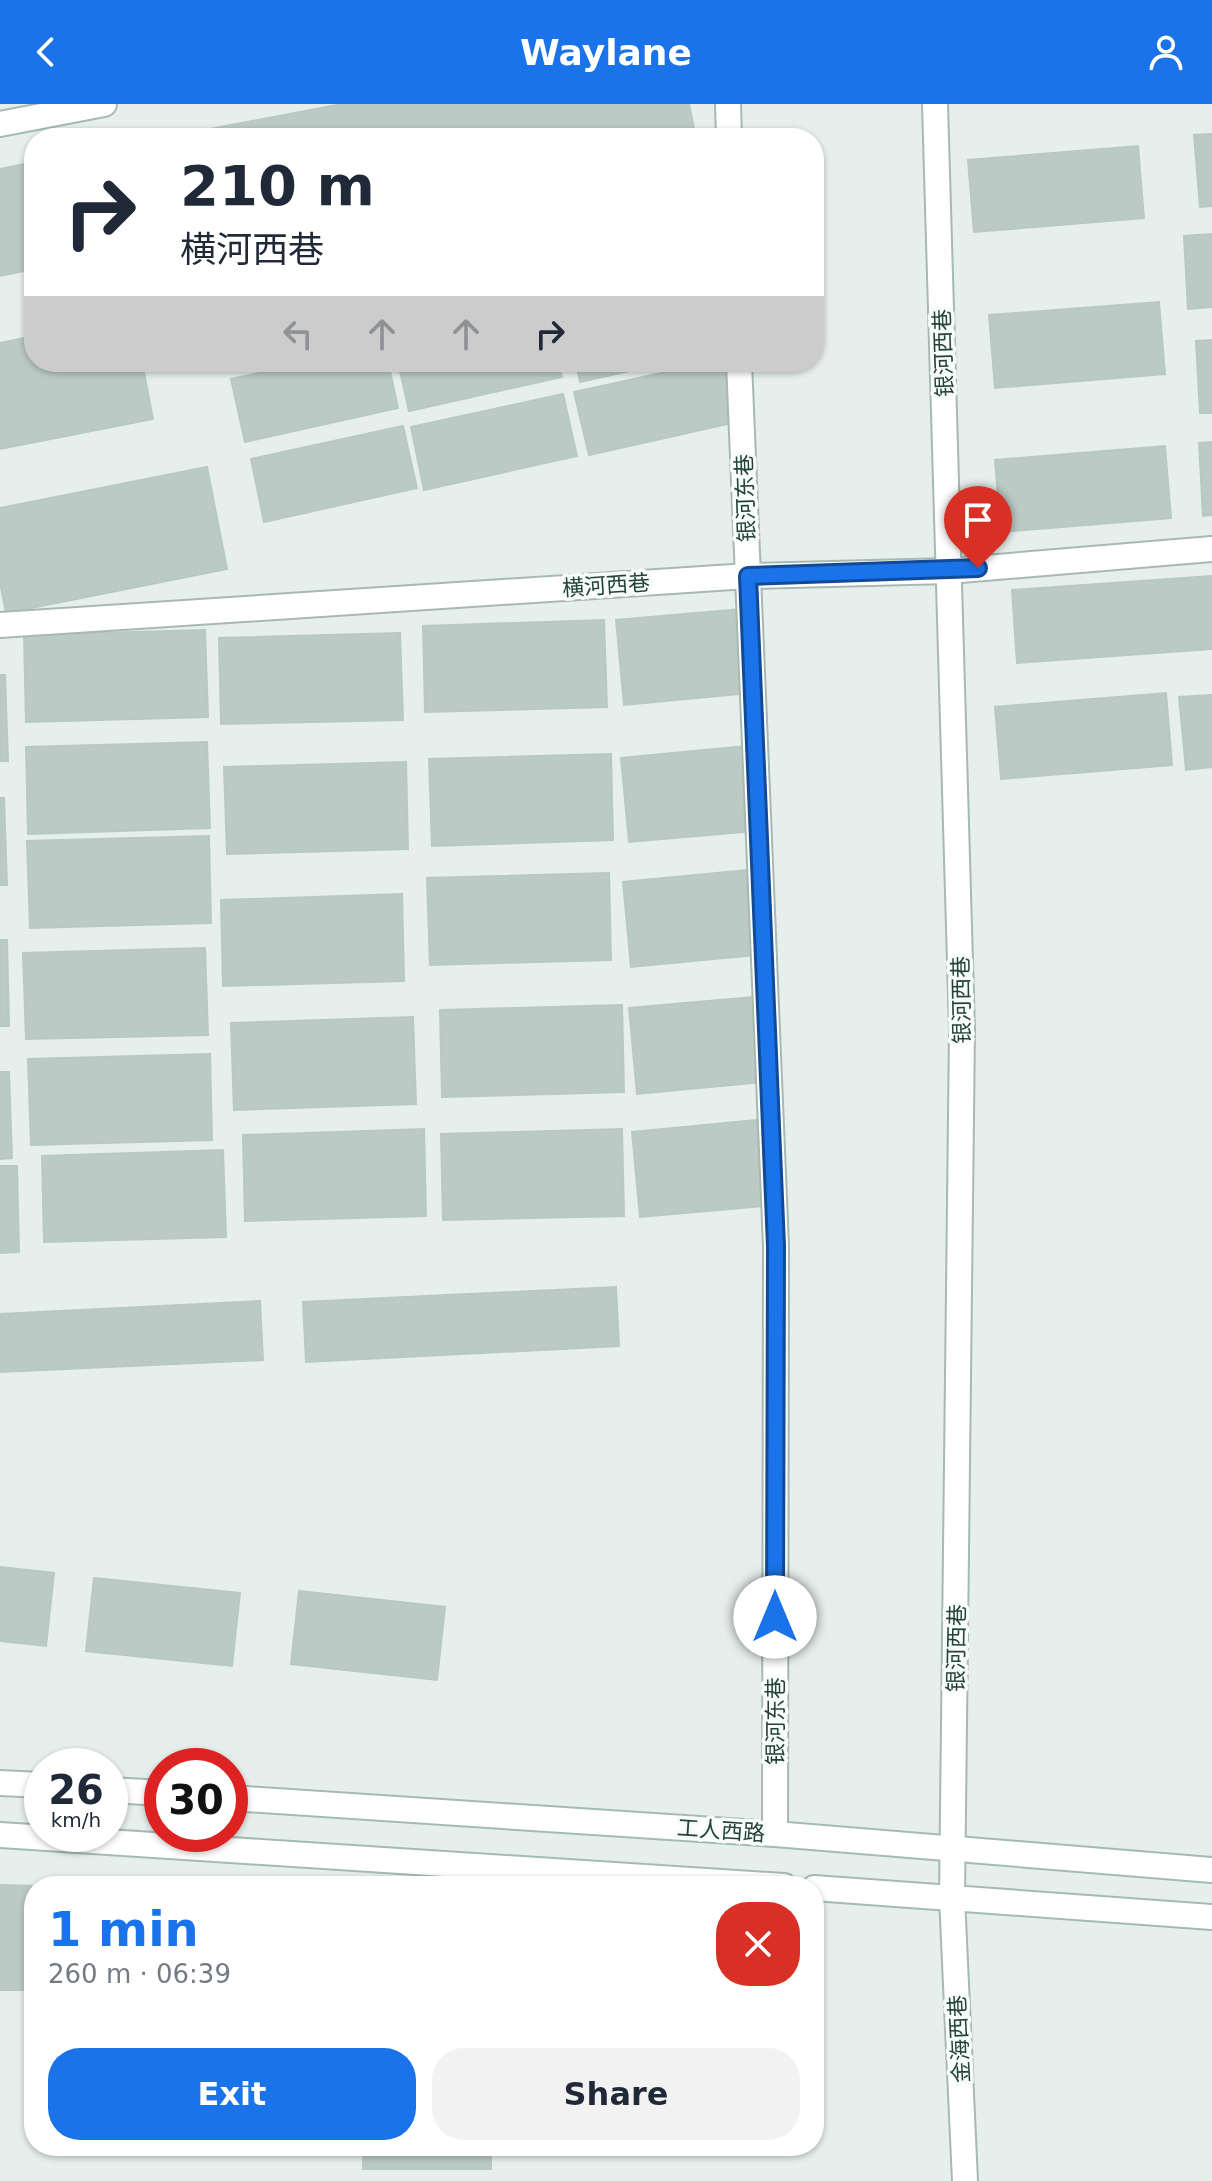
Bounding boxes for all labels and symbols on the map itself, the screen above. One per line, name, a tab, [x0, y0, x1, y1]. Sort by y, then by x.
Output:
street label: 银河西巷	[929, 309, 958, 397]
street label: 银河东巷	[731, 454, 760, 542]
pin	[944, 486, 1012, 568]
street label: 横河西巷	[561, 570, 651, 601]
street label: 银河西巷	[948, 956, 975, 1044]
position arrow	[733, 1575, 817, 1659]
street label: 银河西巷	[943, 1604, 970, 1692]
street label: 银河东巷	[763, 1677, 788, 1765]
speed limit sign: 30	[144, 1748, 248, 1852]
street label: 工人西路	[676, 1815, 766, 1846]
street label: 金海西巷	[945, 1994, 974, 2084]

